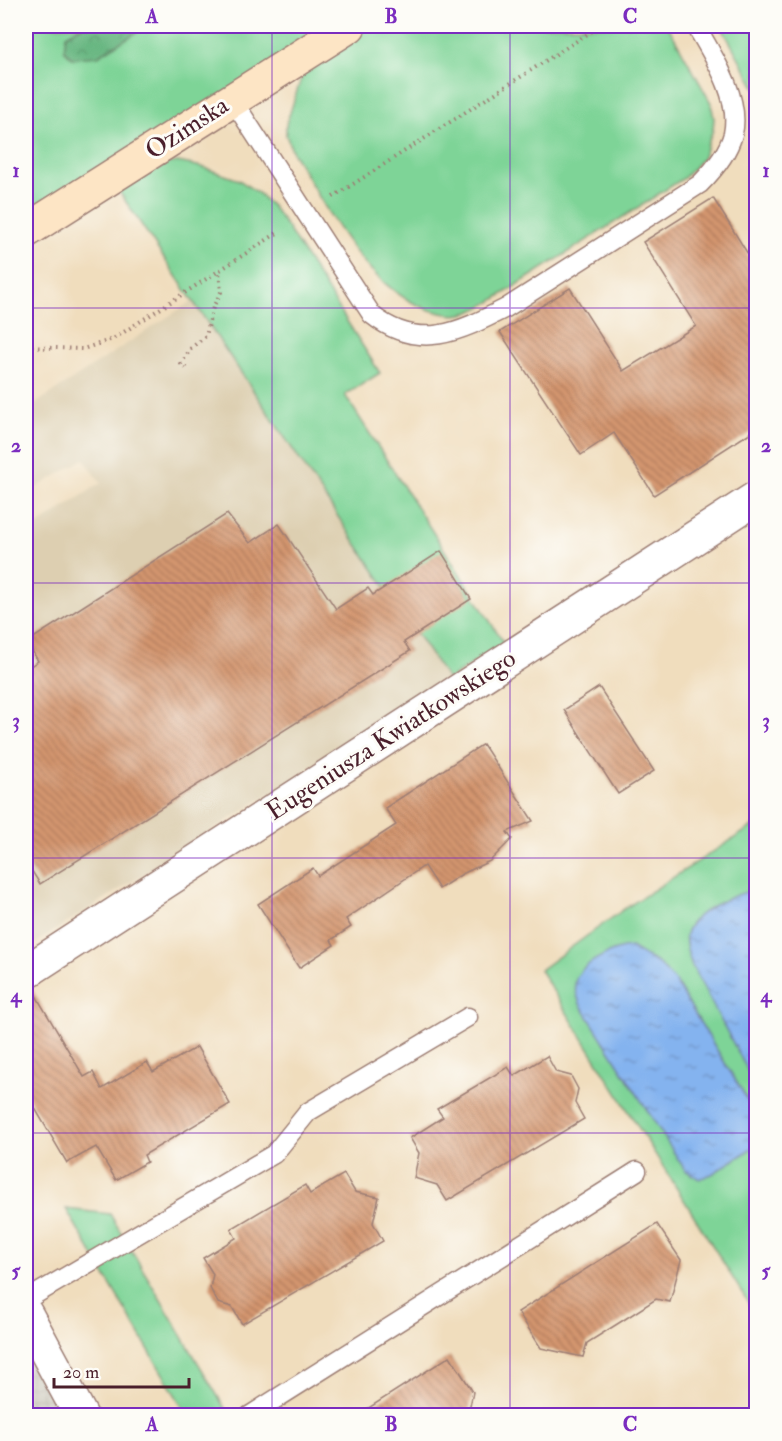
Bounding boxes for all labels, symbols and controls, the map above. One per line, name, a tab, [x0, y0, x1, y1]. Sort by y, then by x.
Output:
text: A	[145, 4, 159, 29]
text: B	[384, 4, 398, 29]
text: C	[623, 4, 637, 29]
street label: Ozimska	[139, 89, 235, 167]
text: 1	[12, 158, 20, 183]
text: 1	[762, 158, 770, 183]
text: 2	[11, 433, 21, 458]
text: 2	[761, 433, 771, 458]
street label: Eugeniusza Kwiatkowskiego	[260, 642, 522, 828]
text: 3	[12, 708, 20, 733]
text: 3	[762, 708, 770, 733]
text: 4	[10, 983, 23, 1008]
text: 4	[760, 983, 773, 1008]
text: 5	[12, 1258, 22, 1283]
text: 5	[762, 1258, 772, 1283]
scale bar	[54, 1351, 189, 1389]
text: 20 m	[63, 1361, 99, 1384]
text: A	[145, 1412, 159, 1437]
text: B	[384, 1412, 398, 1437]
text: C	[623, 1412, 637, 1437]

